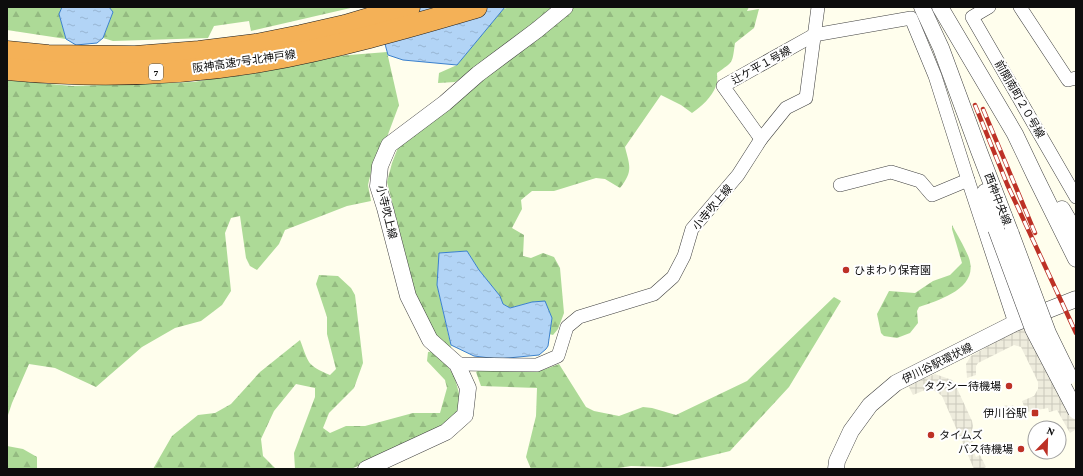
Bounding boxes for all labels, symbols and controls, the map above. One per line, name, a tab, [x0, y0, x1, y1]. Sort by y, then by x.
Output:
street label: 辻ケ平１号線	[729, 44, 793, 86]
street label: 阪神高速7号北神戸線	[192, 48, 296, 74]
street label: 前開南町２０号線	[993, 58, 1047, 140]
road number: 7	[149, 64, 163, 80]
street label: 西神中央線	[983, 171, 1013, 227]
street label: 小寺吹上線	[690, 182, 734, 232]
street label: 小寺吹上線	[375, 184, 399, 240]
place label: ひまわり保育園	[854, 264, 931, 276]
marker: ひまわり保育園	[841, 265, 851, 275]
street label: 伊川谷駅環状線	[900, 341, 974, 385]
place label: タクシー待機場	[924, 380, 1001, 392]
marker: タクシー待機場	[1004, 381, 1014, 391]
place label: 伊川谷駅	[983, 407, 1027, 419]
marker: 伊川谷駅	[1030, 408, 1040, 418]
north arrow	[1027, 420, 1067, 460]
text: N	[1045, 424, 1057, 438]
place label: タイムズ	[939, 429, 983, 441]
marker: タイムズ	[926, 430, 936, 440]
place label: バス待機場	[958, 443, 1013, 455]
marker: バス待機場	[1016, 444, 1026, 454]

